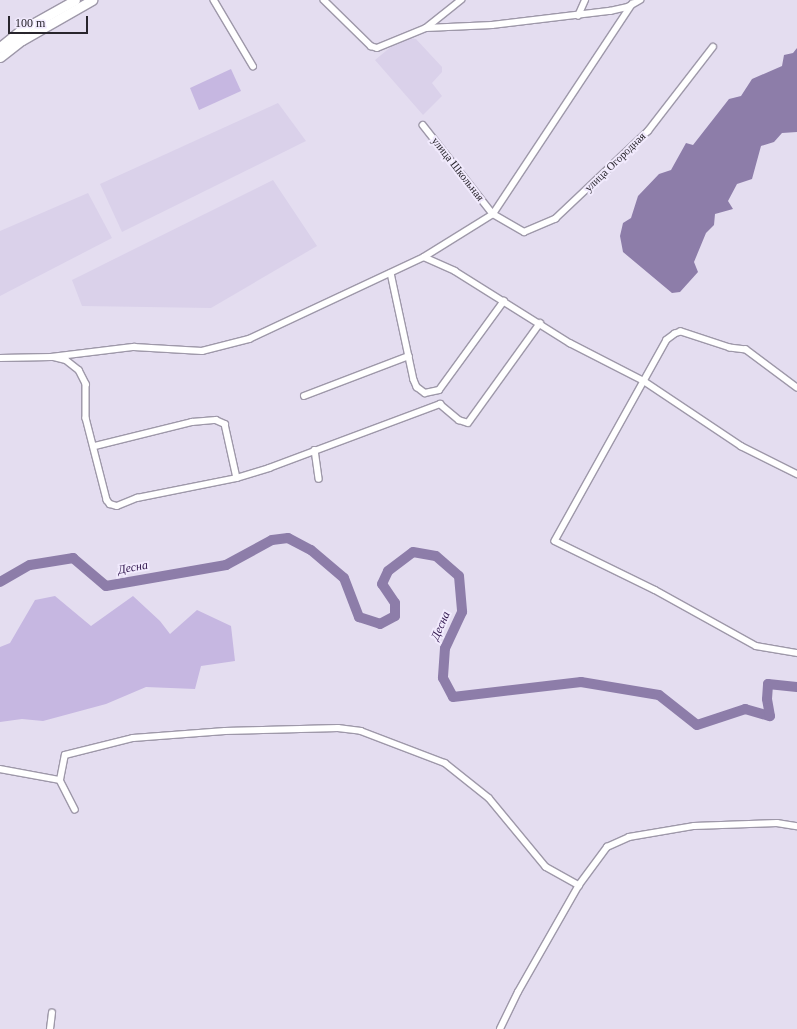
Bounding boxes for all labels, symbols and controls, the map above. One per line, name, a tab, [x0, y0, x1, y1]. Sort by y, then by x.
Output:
scale bar	[10, 8, 90, 34]
text: 100 m	[15, 16, 45, 30]
street label: улица Огородная	[582, 130, 648, 194]
street label: улица Школьная	[429, 134, 487, 204]
water label: Десна	[117, 558, 149, 578]
water label: Десна	[428, 609, 454, 643]

